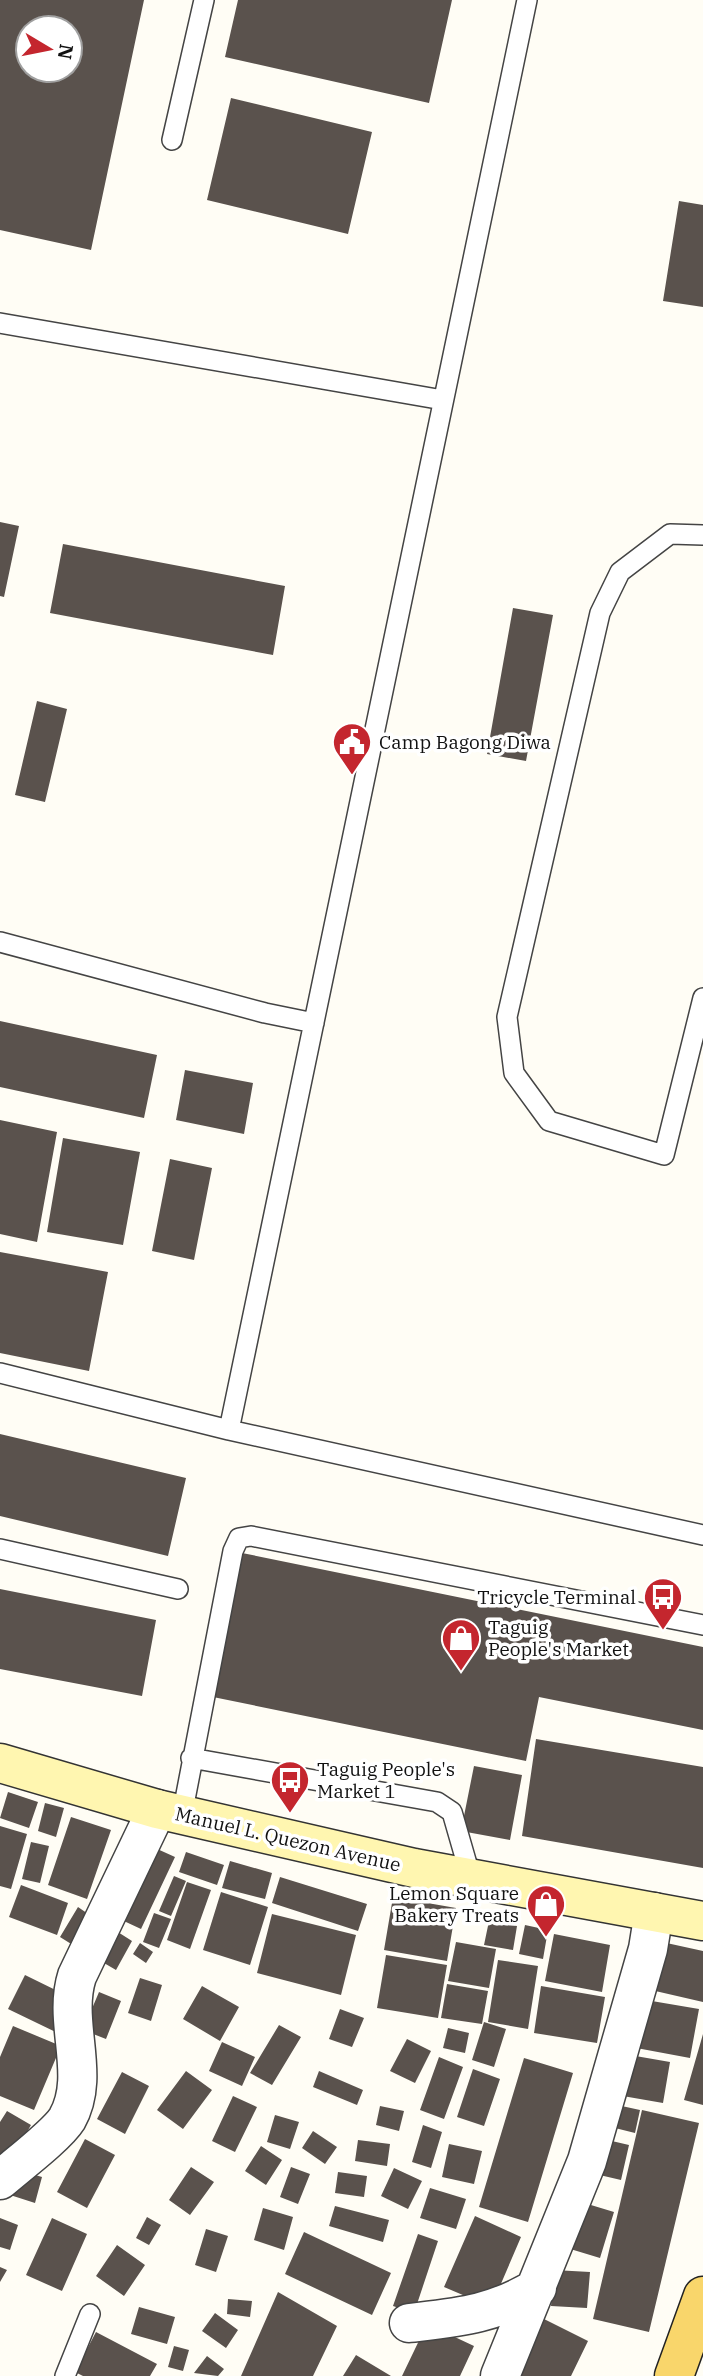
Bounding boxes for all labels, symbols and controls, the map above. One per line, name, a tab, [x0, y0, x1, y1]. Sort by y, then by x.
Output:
north arrow	[14, 14, 84, 84]
text: N	[53, 42, 79, 61]
public building icon: Camp Bagong Diwa	[331, 721, 373, 776]
place label: Camp Bagong Diwa	[379, 730, 551, 754]
bus stop icon: Tricycle Terminal	[642, 1576, 684, 1631]
place label: Tricycle Terminal	[477, 1585, 636, 1609]
place label: Taguig People's Market	[488, 1615, 629, 1661]
shop icon: Taguig People's Market	[440, 1617, 482, 1672]
place label: Taguig People's Market 1	[317, 1757, 455, 1803]
bus stop icon: Taguig People's Market 1	[269, 1759, 311, 1814]
street label: Manuel L. Quezon Avenue	[173, 1801, 403, 1877]
place label: Lemon Square Bakery Treats	[389, 1881, 519, 1927]
shop icon: Lemon Square Bakery Treats	[525, 1883, 567, 1938]

